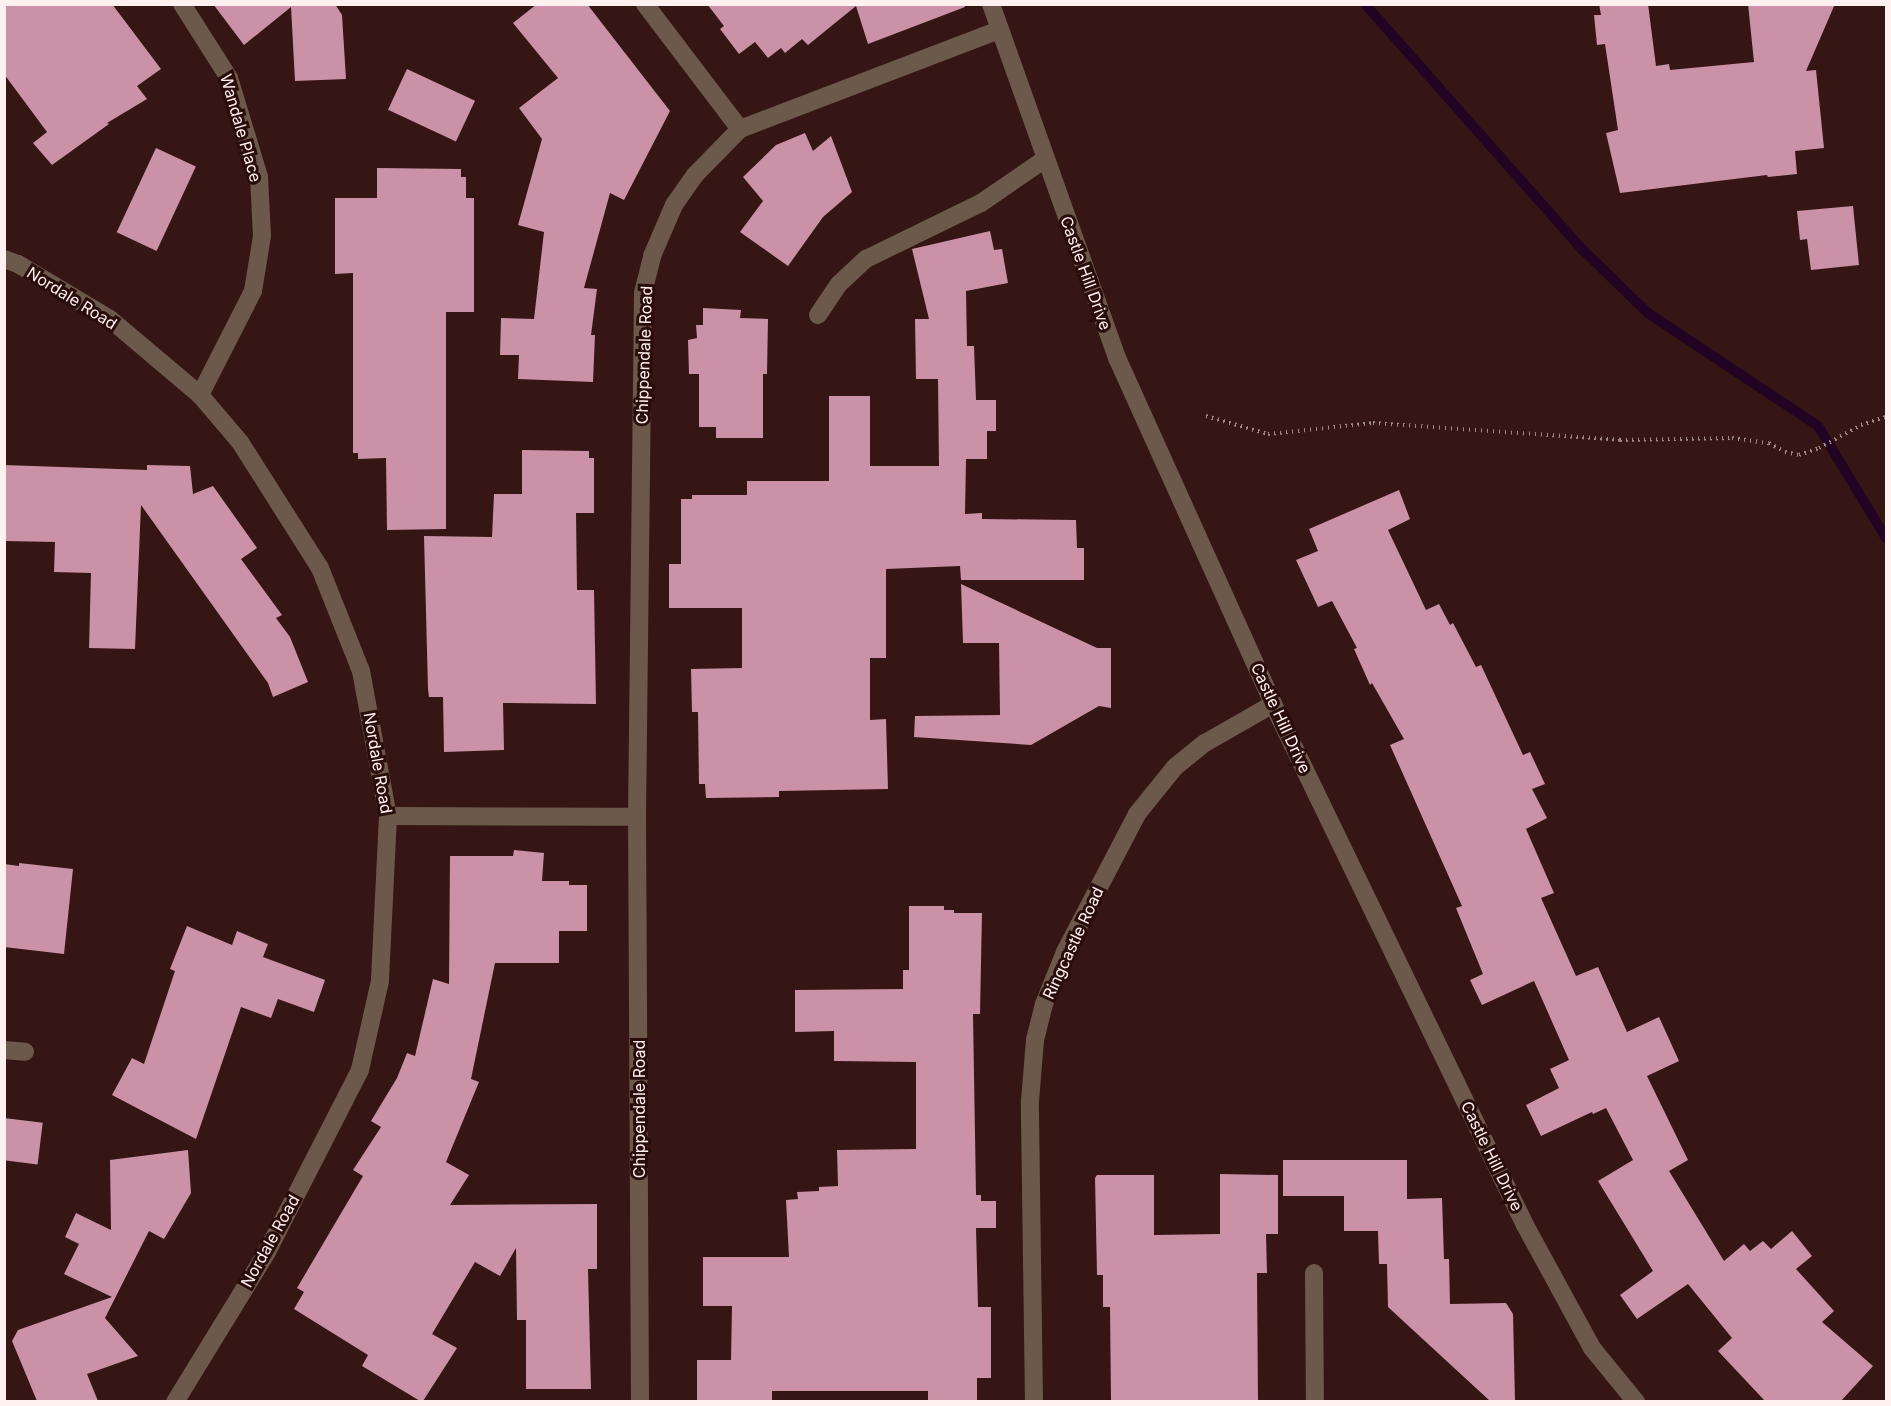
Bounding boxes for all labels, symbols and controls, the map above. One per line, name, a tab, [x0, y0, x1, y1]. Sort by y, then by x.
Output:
street label: Wandale Place	[216, 72, 266, 184]
street label: Castle Hill Drive	[1056, 213, 1116, 333]
street label: Nordale Road	[23, 263, 121, 333]
street label: Chippendale Road	[632, 285, 656, 425]
street label: Castle Hill Drive	[1247, 660, 1315, 776]
street label: Nordale Road	[360, 711, 396, 815]
street label: Ringcastle Road	[1039, 884, 1107, 1002]
street label: Chippendale Road	[629, 1040, 649, 1178]
street label: Castle Hill Drive	[1457, 1098, 1527, 1214]
street label: Nordale Road	[237, 1192, 303, 1290]

